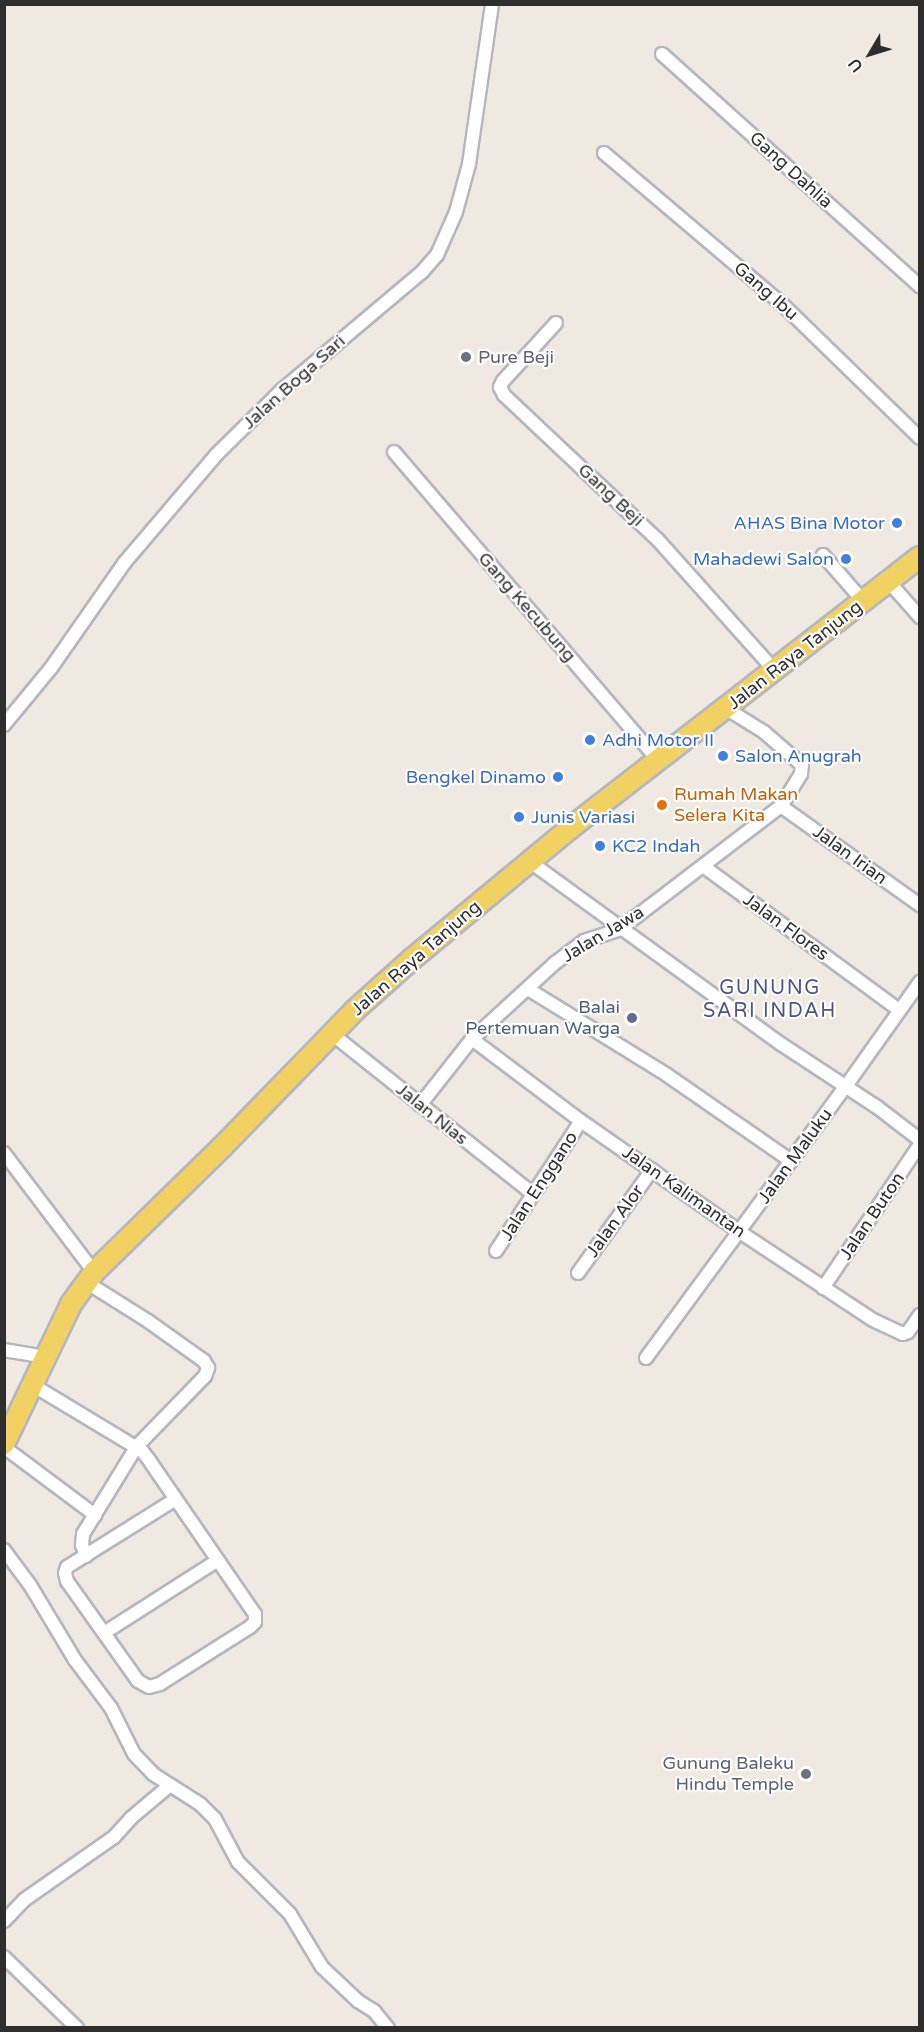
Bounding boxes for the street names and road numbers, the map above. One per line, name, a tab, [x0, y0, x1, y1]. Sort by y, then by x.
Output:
street label: Gang Dahlia	[745, 127, 837, 213]
street label: Gang Ibu	[729, 257, 803, 325]
street label: Jalan Boga Sari	[238, 330, 350, 434]
street label: Gang Beji	[574, 459, 648, 531]
street label: Gang Kecubung	[474, 548, 580, 666]
street label: Jalan Raya Tanjung	[724, 596, 866, 714]
street label: Jalan Irian	[809, 821, 891, 889]
street label: Jalan Flores	[739, 889, 833, 965]
street label: Jalan Raya Tanjung	[347, 896, 485, 1020]
street label: Jalan Jawa	[558, 901, 648, 967]
street label: Jalan Nias	[392, 1078, 472, 1150]
street label: Jalan Maluku	[753, 1104, 837, 1208]
street label: Jalan Enggano	[496, 1127, 582, 1245]
street label: Jalan Kalimantan	[618, 1142, 750, 1242]
street label: Jalan Buton	[835, 1168, 909, 1264]
street label: Jalan Alor	[581, 1181, 649, 1261]

